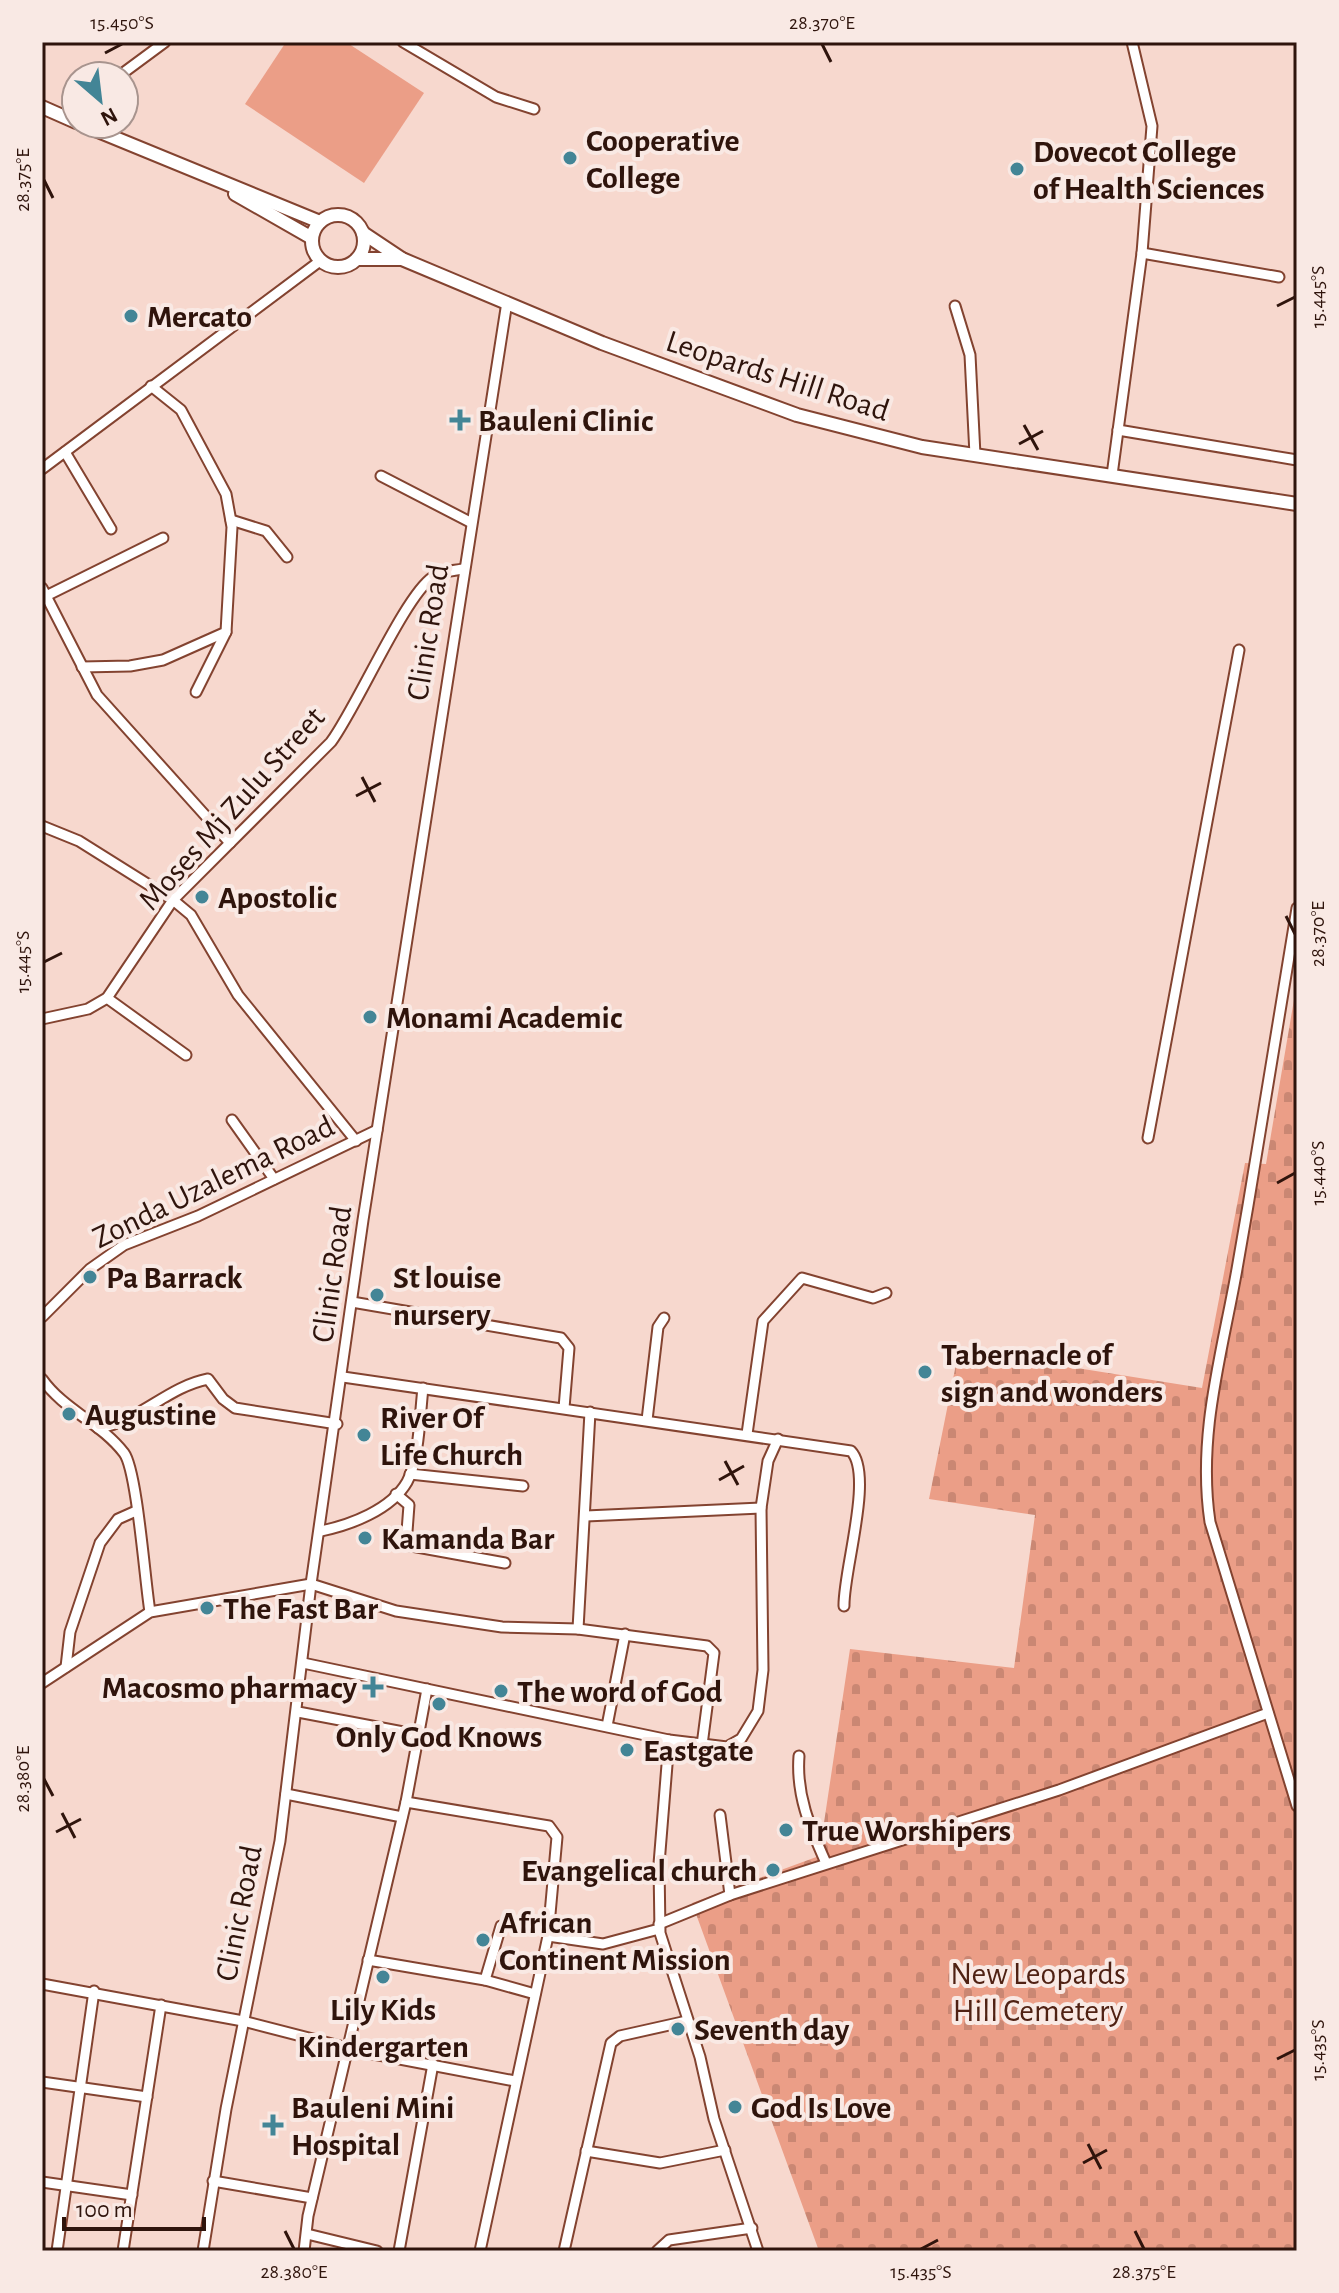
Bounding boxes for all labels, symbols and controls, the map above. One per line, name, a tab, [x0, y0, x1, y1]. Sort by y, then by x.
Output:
text: 15.450°S	[90, 13, 154, 33]
text: 28.370°E	[789, 13, 855, 33]
north arrow	[60, 60, 140, 140]
text: N	[97, 103, 121, 130]
place label: Cooperative College	[586, 125, 740, 194]
place label: Dovecot College of Health Sciences	[1033, 136, 1265, 205]
text: 28.375°E	[13, 148, 33, 212]
marker: Cooperative College	[561, 149, 579, 167]
marker: Dovecot College of Health Sciences	[1008, 160, 1026, 178]
text: 15.445°S	[1308, 266, 1328, 328]
place label: Mercato	[147, 301, 252, 333]
marker: Mercato	[122, 307, 140, 325]
street label: Leopards Hill Road	[662, 325, 893, 427]
place label: Bauleni Clinic	[478, 405, 653, 437]
marker: Bauleni Clinic	[449, 409, 471, 431]
street label: Clinic Road	[401, 562, 455, 703]
street label: Moses Mj Zulu Street	[133, 701, 331, 916]
place label: Apostolic	[218, 882, 337, 914]
marker: Apostolic	[193, 888, 211, 906]
text: 28.370°E	[1308, 901, 1328, 967]
text: 15.445°S	[13, 931, 33, 993]
place label: Monami Academic	[386, 1002, 622, 1034]
marker: Monami Academic	[361, 1008, 379, 1026]
street label: Zonda Uzalema Road	[88, 1110, 339, 1254]
text: 15.440°S	[1308, 1141, 1328, 1205]
street label: Clinic Road	[307, 1204, 357, 1345]
place label: Pa Barrack	[106, 1262, 242, 1294]
place label: St louise nursery	[393, 1262, 501, 1331]
marker: Pa Barrack	[81, 1268, 99, 1286]
marker: St louise nursery	[368, 1286, 386, 1304]
place label: Tabernacle of sign and wonders	[941, 1339, 1163, 1408]
marker: Tabernacle of sign and wonders	[916, 1363, 934, 1381]
place label: Augustine	[85, 1399, 216, 1431]
place label: River Of Life Church	[380, 1402, 523, 1471]
marker: Augustine	[60, 1405, 78, 1423]
marker: River Of Life Church	[355, 1426, 373, 1444]
place label: Kamanda Bar	[381, 1523, 554, 1555]
marker: Kamanda Bar	[356, 1529, 374, 1547]
place label: The Fast Bar	[223, 1593, 378, 1625]
marker: The Fast Bar	[198, 1599, 216, 1617]
place label: Macosmo pharmacy	[102, 1672, 358, 1704]
place label: The word of God	[517, 1676, 723, 1708]
marker: Macosmo pharmacy	[364, 1678, 382, 1696]
marker: The word of God	[492, 1682, 510, 1700]
marker: Only God Knows	[430, 1695, 448, 1713]
place label: Only God Knows	[336, 1721, 542, 1753]
place label: Eastgate	[643, 1735, 754, 1767]
marker: Eastgate	[618, 1741, 636, 1759]
text: 28.380°E	[13, 1745, 33, 1812]
place label: True Worshipers	[802, 1815, 1011, 1847]
marker: True Worshipers	[777, 1821, 795, 1839]
street label: Clinic Road	[210, 1843, 268, 1984]
place label: Evangelical church	[521, 1855, 757, 1887]
marker: Evangelical church	[764, 1861, 782, 1879]
place label: African Continent Mission	[499, 1907, 731, 1976]
marker: African Continent Mission	[474, 1931, 492, 1949]
park label: New Leopards Hill Cemetery	[950, 1958, 1126, 2027]
marker: Lily Kids Kindergarten	[374, 1968, 392, 1986]
place label: Lily Kids Kindergarten	[297, 1994, 469, 2063]
place label: Seventh day	[694, 2014, 850, 2046]
text: 15.435°S	[1308, 2019, 1328, 2081]
marker: Seventh day	[669, 2020, 687, 2038]
place label: Bauleni Mini Hospital	[291, 2092, 454, 2161]
place label: God Is Love	[751, 2092, 891, 2124]
marker: God Is Love	[726, 2098, 744, 2116]
marker: Bauleni Mini Hospital	[262, 2114, 284, 2136]
scale bar	[64, 2181, 204, 2231]
text: 100 m	[76, 2198, 133, 2222]
text: 28.380°E	[261, 2262, 328, 2282]
text: 15.435°S	[890, 2262, 952, 2282]
text: 28.375°E	[1112, 2262, 1176, 2282]

